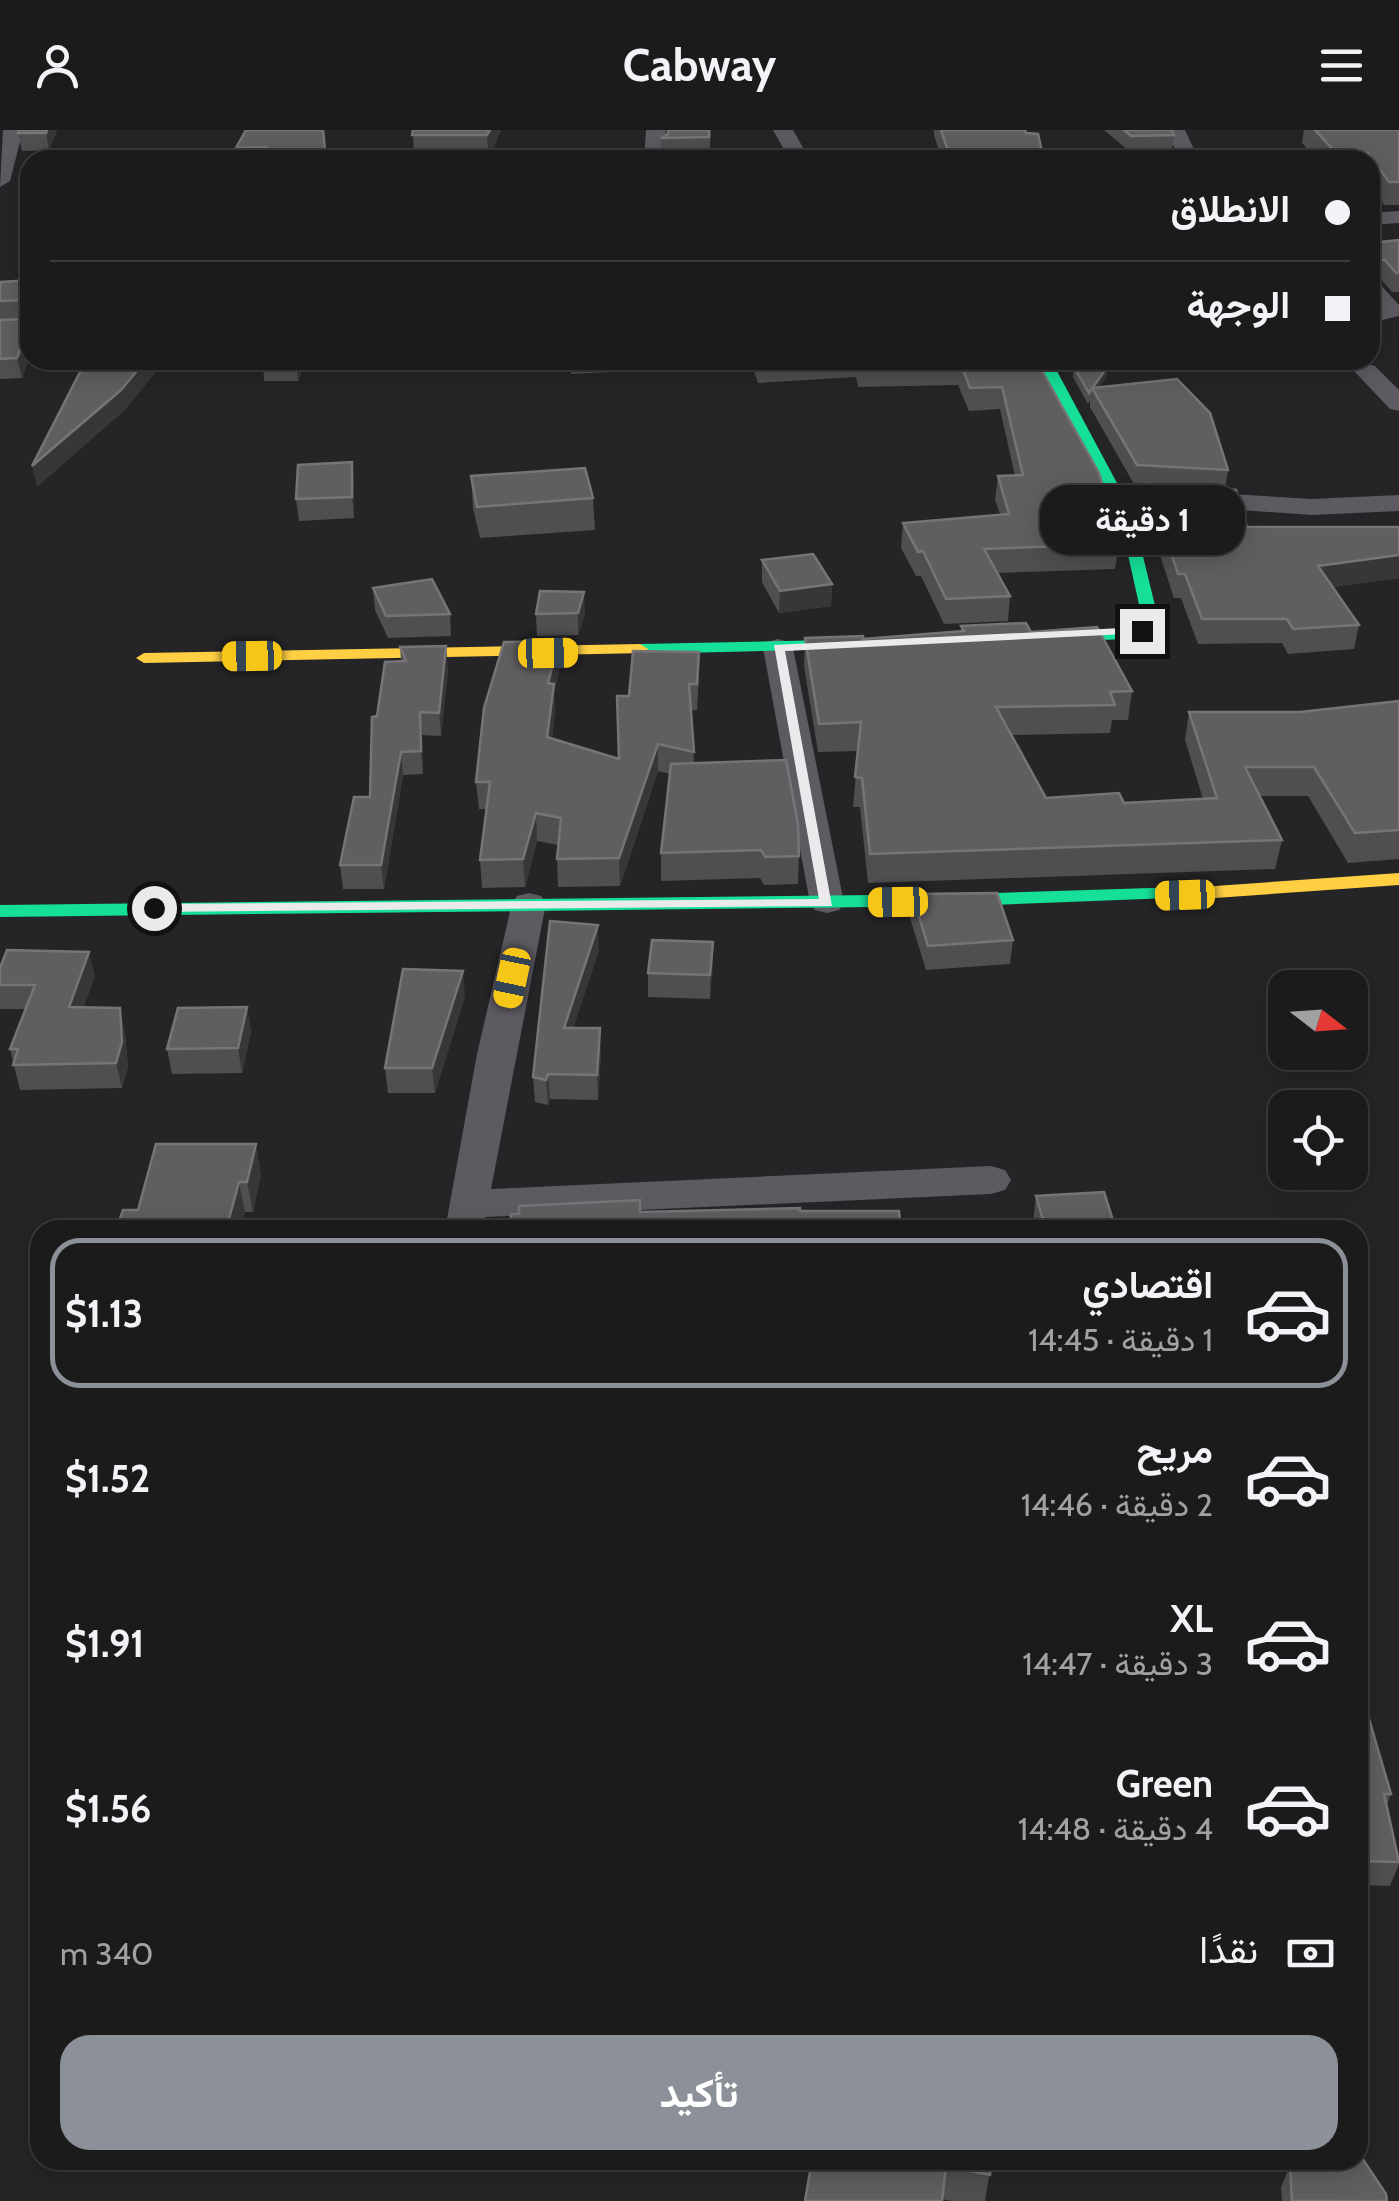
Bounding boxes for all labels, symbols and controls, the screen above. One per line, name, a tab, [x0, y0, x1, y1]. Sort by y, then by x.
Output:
icon: person	[30, 38, 85, 93]
text: Cabway	[623, 38, 776, 92]
icon: menu	[1314, 38, 1369, 93]
text: الانطلاق	[1171, 185, 1290, 232]
text: الوجهة	[1187, 281, 1290, 328]
callout: 1 دقيقة	[1040, 486, 1244, 556]
text: 1 دقيقة	[1095, 500, 1190, 539]
route end	[1120, 609, 1165, 654]
car	[518, 637, 578, 669]
car	[222, 640, 282, 672]
car	[1154, 879, 1216, 911]
route start	[132, 886, 177, 931]
car	[868, 886, 928, 918]
car	[491, 946, 533, 1010]
north arrow	[1268, 970, 1368, 1070]
map controls	[1268, 970, 1368, 1190]
button: locate	[1268, 1090, 1368, 1190]
text: اقتصادي	[1082, 1261, 1213, 1308]
icon: car	[1243, 1268, 1333, 1358]
text: $1.13	[65, 1290, 143, 1337]
text: 1 دقيقة · 14:45	[1028, 1320, 1213, 1359]
text: مريح	[1137, 1426, 1213, 1473]
icon: car	[1243, 1433, 1333, 1523]
text: $1.52	[65, 1455, 150, 1502]
text: 2 دقيقة · 14:46	[1021, 1485, 1213, 1524]
text: XL	[1170, 1595, 1213, 1642]
icon: car	[1243, 1598, 1333, 1688]
text: $1.91	[65, 1620, 144, 1667]
text: 3 دقيقة · 14:47	[1022, 1644, 1213, 1683]
text: Green	[1116, 1760, 1213, 1807]
icon: car	[1243, 1763, 1333, 1853]
text: $1.56	[65, 1785, 151, 1832]
text: 4 دقيقة · 14:48	[1018, 1809, 1213, 1848]
text: نقدًا	[1199, 1926, 1258, 1973]
icon: cash	[1283, 1926, 1338, 1981]
text: 340 m	[60, 1934, 153, 1973]
button: تأكيد	[60, 2035, 1338, 2150]

